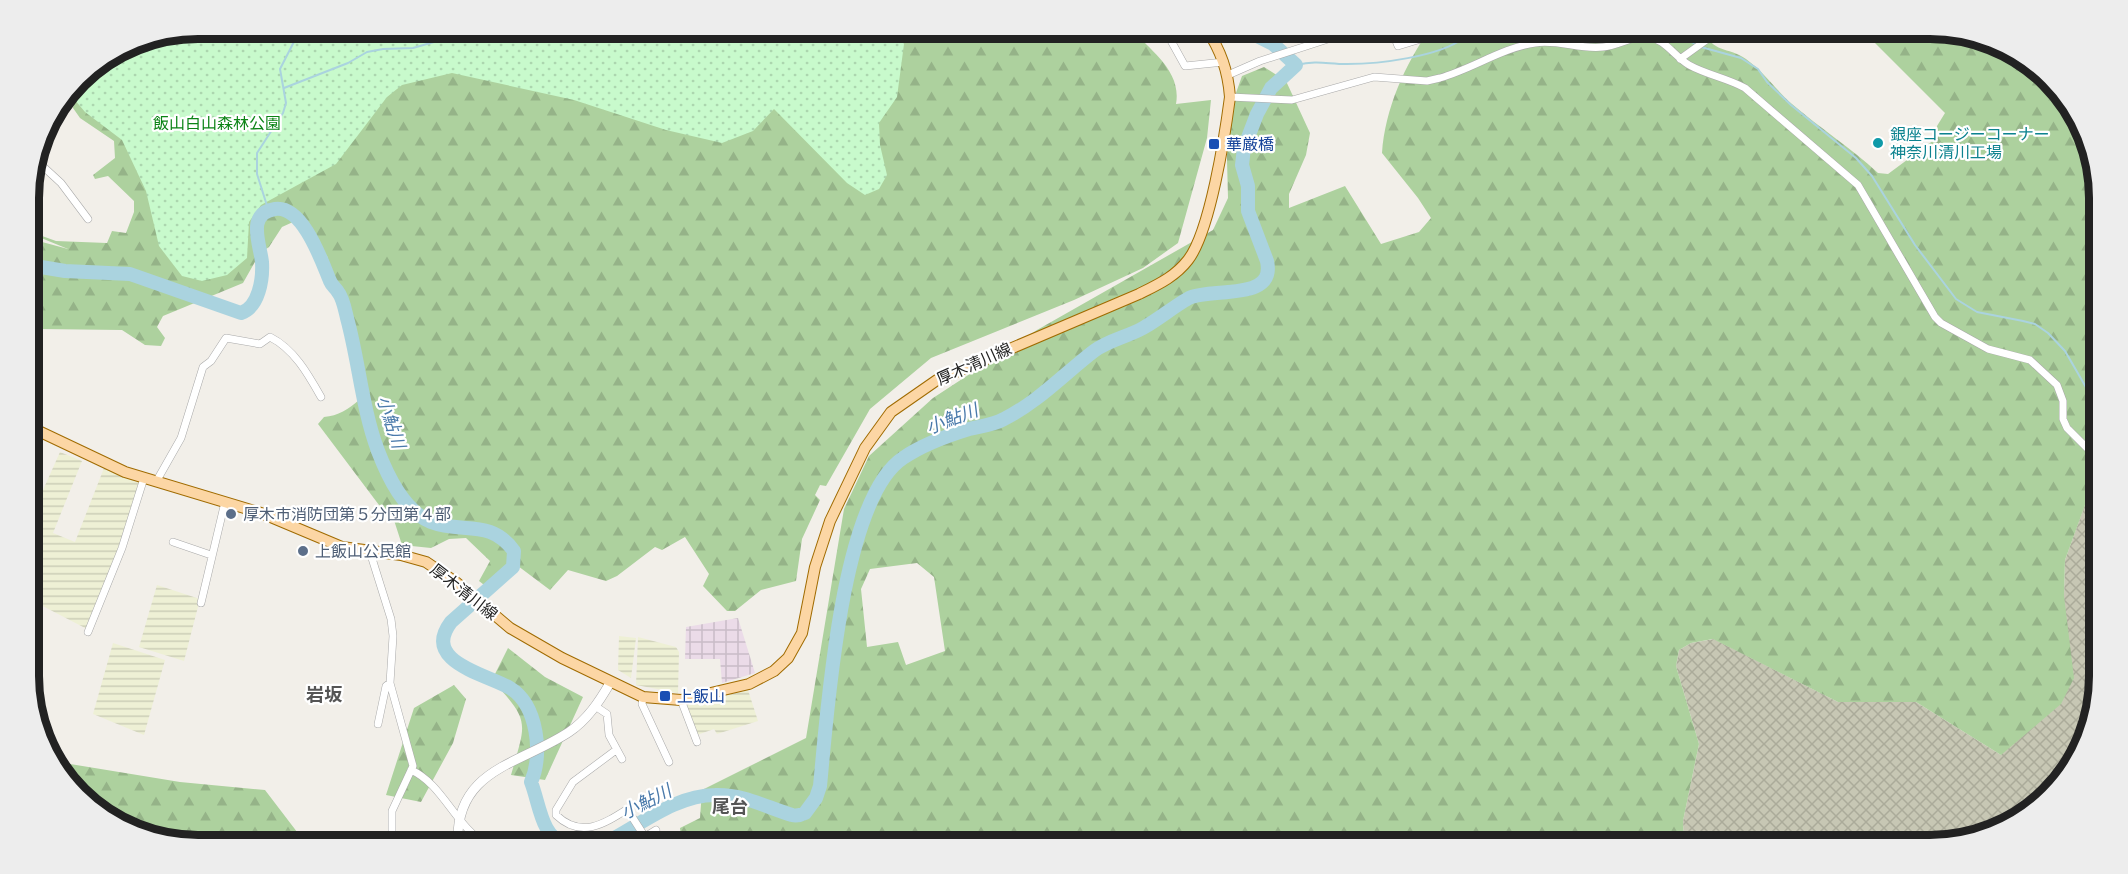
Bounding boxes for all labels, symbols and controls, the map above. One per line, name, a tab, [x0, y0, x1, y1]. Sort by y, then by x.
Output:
park label: 飯山白山森林公園	[153, 114, 281, 133]
place label: 銀座コージーコーナー 神奈川清川工場	[1890, 125, 2050, 162]
place label: 華厳橋	[1226, 135, 1274, 154]
marker: 銀座コージーコーナー 神奈川清川工場	[1871, 136, 1885, 150]
marker: 華厳橋	[1207, 137, 1221, 151]
street label: 厚木清川線	[934, 339, 1014, 389]
water label: 小鮎川	[372, 393, 410, 453]
water label: 小鮎川	[923, 398, 983, 439]
place label: 厚木市消防団第５分団第４部	[243, 505, 451, 524]
marker: 厚木市消防団第５分団第４部	[224, 507, 238, 521]
place label: 上飯山公民館	[315, 542, 411, 561]
marker: 上飯山公民館	[296, 544, 310, 558]
street label: 厚木清川線	[427, 560, 501, 624]
district label: 岩坂	[306, 684, 343, 706]
place label: 上飯山	[677, 687, 725, 706]
marker: 上飯山	[658, 689, 672, 703]
water label: 小鮎川	[617, 779, 677, 824]
district label: 尾台	[712, 796, 748, 818]

